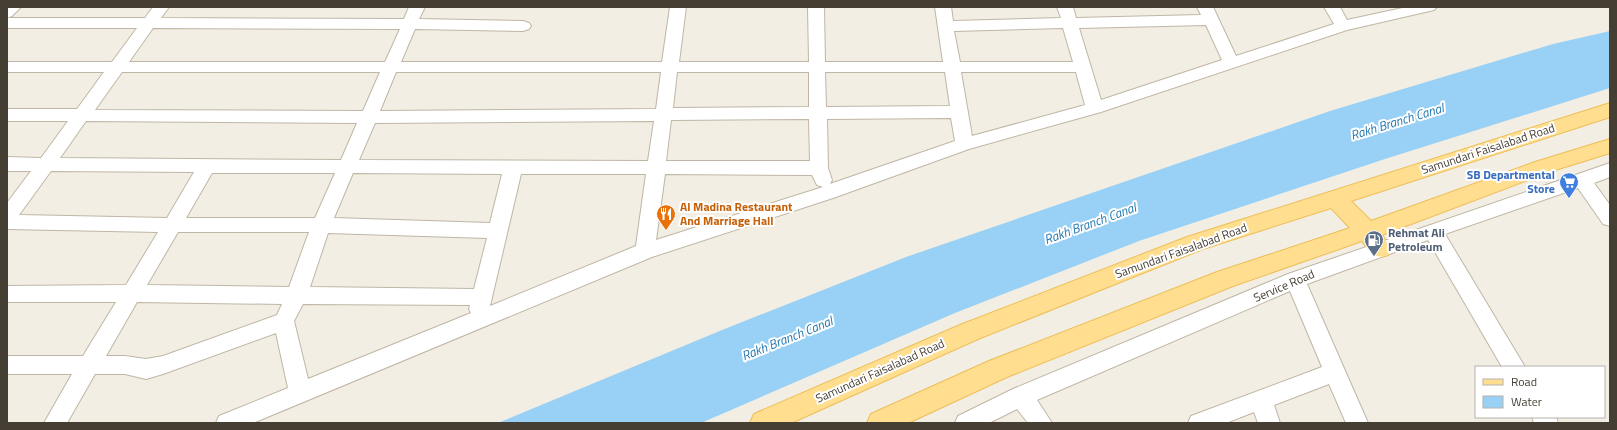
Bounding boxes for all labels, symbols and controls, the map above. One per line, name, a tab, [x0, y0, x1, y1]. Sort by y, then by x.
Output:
water label: Rakh Branch Canal	[1348, 97, 1448, 145]
street label: Samundari Faisalabad Road	[1419, 118, 1557, 179]
place label: SB Departmental Store	[1467, 165, 1555, 198]
supermarket icon: SB Departmental Store	[1558, 171, 1580, 199]
water label: Rakh Branch Canal	[1041, 196, 1141, 249]
place label: Al Madina Restaurant And Marriage Hall	[680, 197, 793, 230]
restaurant icon: Al Madina Restaurant And Marriage Hall	[655, 203, 677, 231]
street label: Samundari Faisalabad Road	[1112, 218, 1250, 283]
place label: Rehmat Ali Petroleum	[1388, 223, 1445, 256]
fuel station icon: Rehmat Ali Petroleum	[1363, 229, 1385, 257]
street label: Service Road	[1250, 264, 1317, 307]
water label: Rakh Branch Canal	[738, 310, 838, 365]
street label: Samundari Faisalabad Road	[812, 334, 947, 408]
legend	[1475, 366, 1605, 418]
text: Road	[1511, 372, 1537, 391]
text: Water	[1511, 392, 1542, 411]

